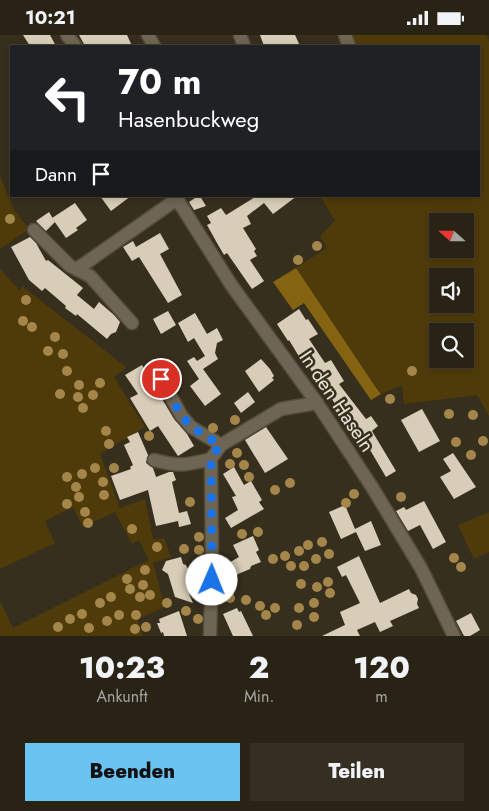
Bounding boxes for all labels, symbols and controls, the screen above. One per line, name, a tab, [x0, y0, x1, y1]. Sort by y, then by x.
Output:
text: 10:21	[25, 4, 76, 31]
text: 70 m	[118, 57, 201, 107]
icon: left	[35, 65, 100, 130]
text: Hasenbuckweg	[118, 103, 259, 135]
icon: arrive	[87, 160, 115, 188]
text: Dann	[35, 161, 77, 188]
north arrow	[429, 213, 474, 257]
map controls	[429, 213, 474, 368]
button: sound	[429, 268, 474, 313]
button: search	[429, 323, 474, 368]
street label: In den Haseln	[292, 345, 381, 458]
pin	[140, 358, 182, 400]
icon: arrive	[147, 365, 175, 393]
position arrow	[185, 553, 237, 605]
text: 10:23	[79, 646, 165, 689]
text: 2	[249, 646, 269, 689]
text: 120	[353, 646, 410, 689]
text: Ankunft	[96, 685, 147, 708]
text: Min.	[244, 685, 274, 708]
text: m	[375, 685, 388, 708]
button: Beenden	[25, 743, 240, 801]
button: Teilen	[250, 743, 464, 801]

